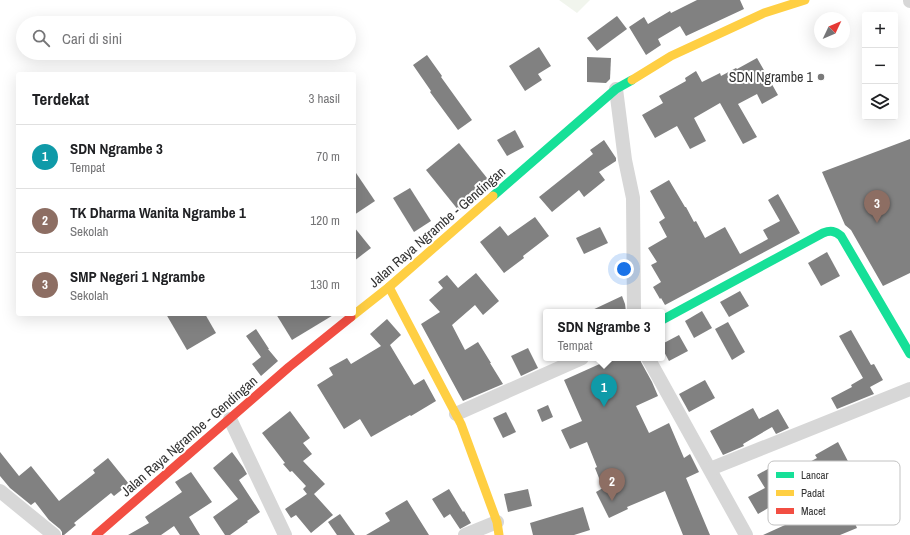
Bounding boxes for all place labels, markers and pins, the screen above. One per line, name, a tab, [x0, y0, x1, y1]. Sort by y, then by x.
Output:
place label: SDN Ngrambe 1	[729, 68, 814, 86]
marker: SDN Ngrambe 1	[816, 72, 826, 82]
pin: 3	[864, 190, 890, 223]
pin: 1	[591, 374, 617, 407]
pin: 2	[599, 468, 625, 501]

